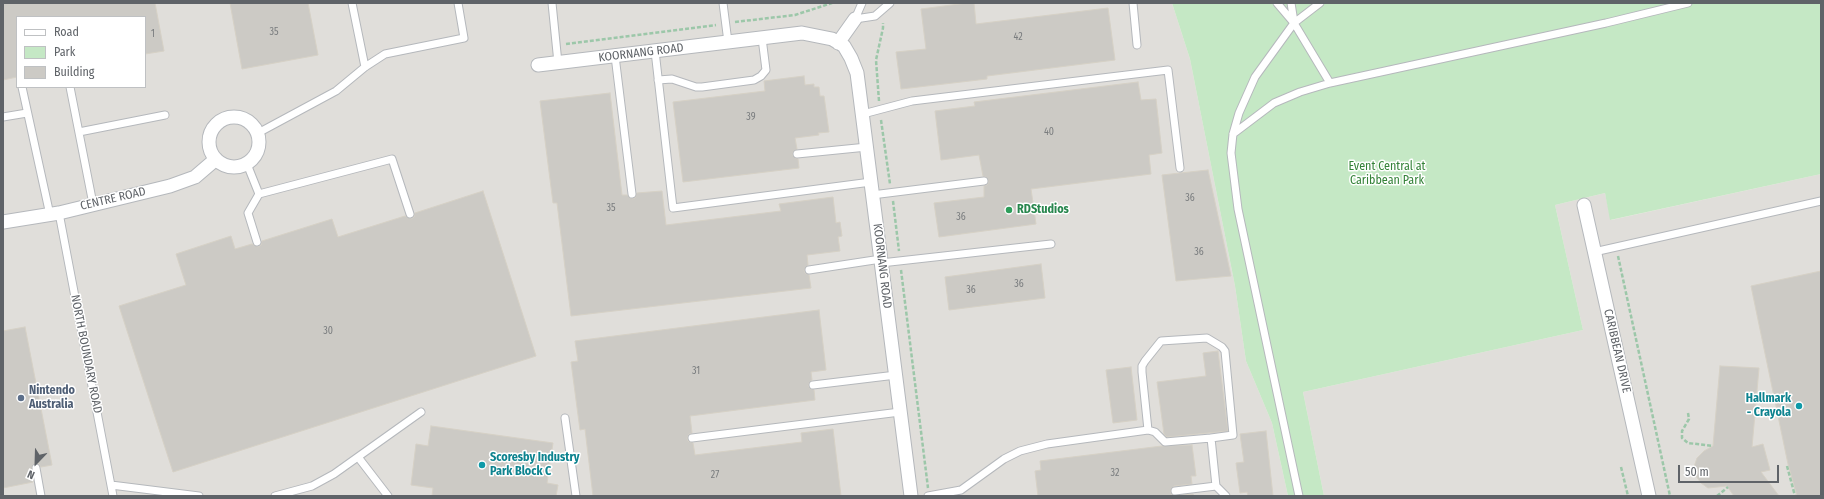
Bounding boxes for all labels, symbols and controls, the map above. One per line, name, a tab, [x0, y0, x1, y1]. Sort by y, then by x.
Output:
legend	[16, 16, 146, 88]
text: Road	[54, 25, 79, 39]
house number: 35	[269, 26, 279, 38]
house number: 1	[151, 28, 155, 40]
house number: 42	[1013, 31, 1023, 43]
street label: KOORNANG ROAD	[598, 41, 684, 65]
text: Park	[54, 45, 75, 59]
text: Building	[54, 65, 94, 79]
house number: 39	[746, 111, 756, 123]
house number: 40	[1044, 126, 1054, 138]
park label: Event Central at Caribbean Park	[1348, 160, 1426, 188]
street label: CENTRE ROAD	[79, 184, 147, 214]
house number: 36	[1185, 192, 1195, 204]
house number: 35	[606, 202, 616, 214]
place label: RDStudios	[1017, 203, 1069, 217]
marker: RDStudios	[1004, 205, 1014, 215]
house number: 36	[956, 211, 966, 223]
street label: KOORNANG ROAD	[870, 223, 894, 309]
house number: 36	[1194, 246, 1204, 258]
house number: 36	[1014, 278, 1024, 290]
house number: 36	[966, 284, 976, 296]
street label: NORTH BOUNDARY ROAD	[67, 293, 105, 415]
street label: CARIBBEAN DRIVE	[1600, 308, 1634, 394]
house number: 30	[323, 325, 333, 337]
house number: 31	[692, 365, 700, 377]
place label: Nintendo Australia	[29, 384, 75, 412]
place label: Hallmark - Crayola	[1746, 392, 1791, 420]
marker: Nintendo Australia	[16, 393, 26, 403]
marker: Hallmark - Crayola	[1794, 401, 1804, 411]
north arrow	[16, 443, 56, 483]
place label: Scoresby Industry Park Block C	[490, 451, 580, 479]
scale bar	[1680, 457, 1781, 483]
marker: Scoresby Industry Park Block C	[477, 460, 487, 470]
text: 50 m	[1685, 465, 1709, 479]
text: N	[26, 467, 37, 482]
house number: 32	[1111, 467, 1119, 479]
house number: 27	[711, 469, 719, 481]

